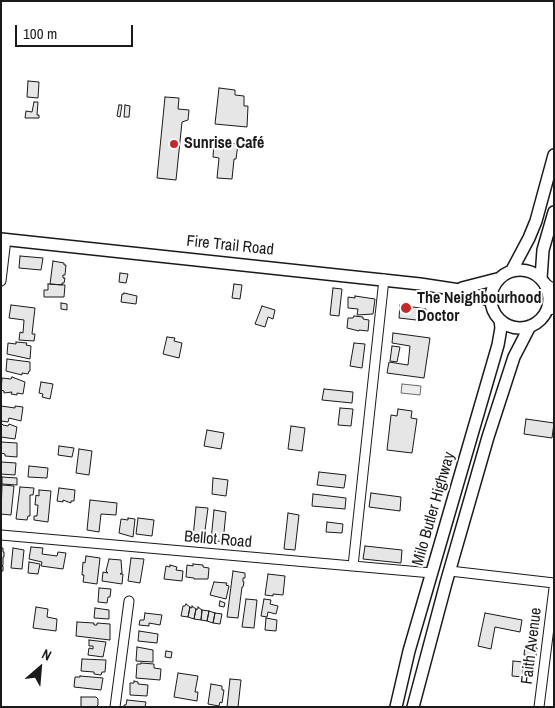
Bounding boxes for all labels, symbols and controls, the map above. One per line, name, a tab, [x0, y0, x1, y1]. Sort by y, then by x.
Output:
scale bar	[18, 15, 135, 47]
text: 100 m	[23, 23, 57, 44]
place label: Sunrise Café	[184, 134, 264, 154]
marker: Sunrise Café	[168, 138, 180, 150]
street label: Fire Trail Road	[185, 232, 275, 260]
place label: The Neighbourhood Doctor	[417, 289, 542, 327]
marker: The Neighbourhood Doctor	[399, 301, 413, 315]
street label: Milo Butler Highway	[409, 450, 459, 568]
street label: Bellot Road	[183, 527, 253, 553]
street label: Faith Avenue	[518, 607, 546, 685]
north arrow	[15, 643, 65, 693]
text: N	[39, 645, 55, 665]

